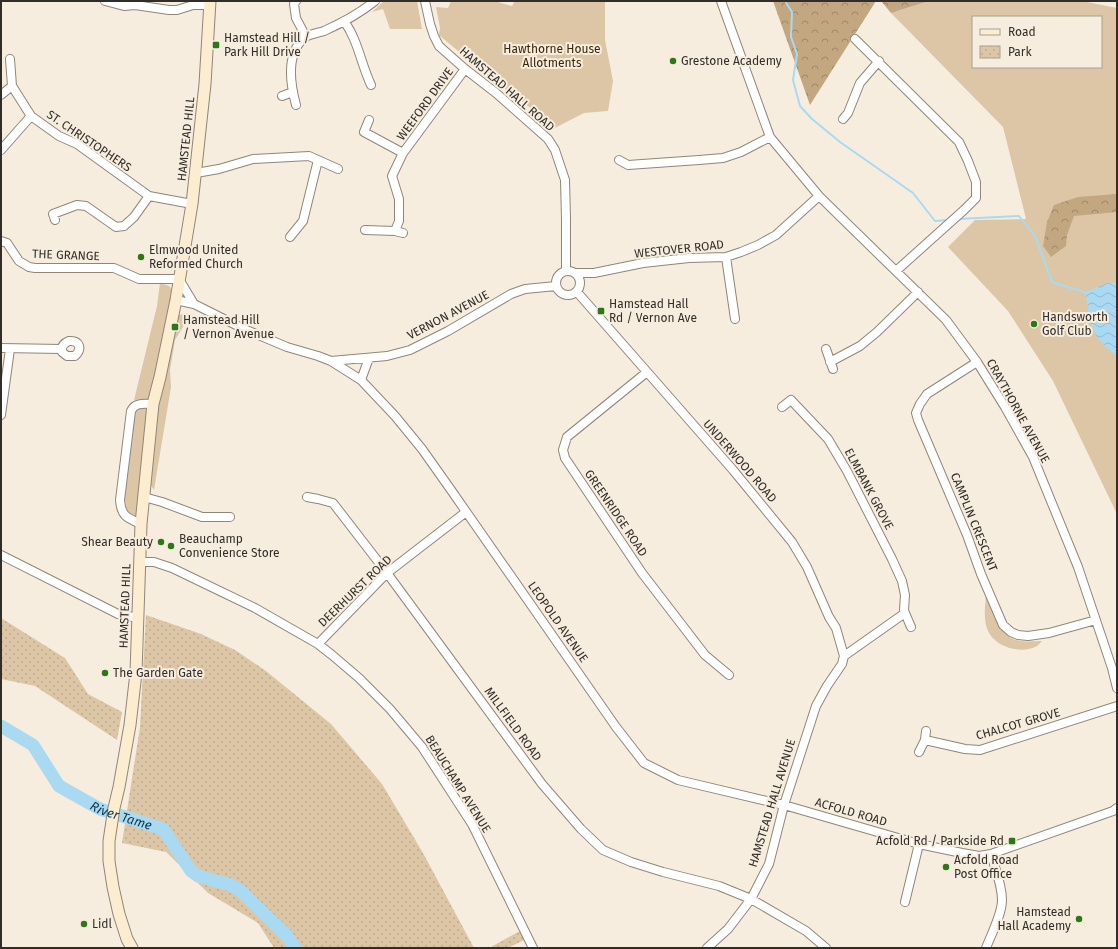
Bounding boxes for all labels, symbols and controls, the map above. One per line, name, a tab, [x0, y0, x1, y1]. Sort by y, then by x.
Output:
legend	[972, 16, 1102, 68]
text: Road	[1008, 25, 1036, 39]
place label: Hamstead Hill / Park Hill Drive	[224, 31, 310, 59]
marker: Hamstead Hill / Park Hill Drive	[211, 40, 221, 50]
park label: Hawthorne House Allotments	[503, 42, 601, 70]
street label: HAMSTEAD HALL ROAD	[457, 44, 557, 134]
text: Park	[1008, 45, 1032, 59]
place label: Grestone Academy	[681, 54, 782, 68]
marker: Grestone Academy	[668, 56, 678, 66]
street label: WEEFORD DRIVE	[394, 65, 456, 143]
street label: HAMSTEAD HILL	[175, 96, 197, 182]
street label: ST. CHRISTOPHERS	[44, 107, 134, 175]
street label: WESTOVER ROAD	[634, 237, 725, 261]
place label: Elmwood United Reformed Church	[149, 243, 243, 271]
street label: THE GRANGE	[32, 247, 100, 263]
marker: Elmwood United Reformed Church	[136, 252, 146, 262]
street label: VERNON AVENUE	[405, 288, 491, 342]
place label: Hamstead Hall Rd / Vernon Ave	[609, 297, 697, 325]
marker: Hamstead Hall Rd / Vernon Ave	[596, 306, 606, 316]
place label: Handsworth Golf Club	[1042, 310, 1108, 338]
place label: Hamstead Hill / Vernon Avenue	[183, 313, 274, 341]
marker: Handsworth Golf Club	[1029, 319, 1039, 329]
marker: Hamstead Hill / Vernon Avenue	[170, 322, 180, 332]
street label: CRAYTHORNE AVENUE	[984, 356, 1052, 466]
street label: UNDERWOOD ROAD	[700, 417, 780, 505]
street label: ELMBANK GROVE	[842, 446, 896, 532]
street label: GREENRIDGE ROAD	[582, 467, 650, 559]
street label: CAMPLIN CRESCENT	[948, 471, 1000, 574]
place label: Beauchamp Convenience Store	[179, 532, 280, 560]
place label: Shear Beauty	[81, 535, 153, 549]
marker: Shear Beauty	[156, 537, 166, 547]
marker: Beauchamp Convenience Store	[166, 541, 176, 551]
street label: DEERHURST ROAD	[315, 552, 395, 630]
street label: HAMSTEAD HILL	[117, 563, 133, 648]
street label: LEOPOLD AVENUE	[525, 579, 591, 665]
place label: The Garden Gate	[113, 666, 203, 680]
marker: The Garden Gate	[100, 668, 110, 678]
street label: MILLFIELD ROAD	[482, 684, 545, 764]
street label: CHALCOT GROVE	[974, 705, 1062, 743]
street label: BEAUCHAMP AVENUE	[422, 733, 494, 835]
street label: HAMSTEAD HALL AVENUE	[746, 737, 798, 869]
street label: ACFOLD ROAD	[813, 795, 889, 829]
water label: River Tame	[88, 798, 154, 833]
place label: Acfold Rd / Parkside Rd	[876, 834, 1004, 848]
marker: Acfold Rd / Parkside Rd	[1007, 836, 1017, 846]
place label: Acfold Road Post Office	[954, 853, 1019, 881]
marker: Acfold Road Post Office	[941, 862, 951, 872]
place label: Hamstead Hall Academy	[997, 905, 1071, 933]
marker: Hamstead Hall Academy	[1074, 914, 1084, 924]
place label: Lidl	[92, 917, 113, 931]
marker: Lidl	[79, 919, 89, 929]

